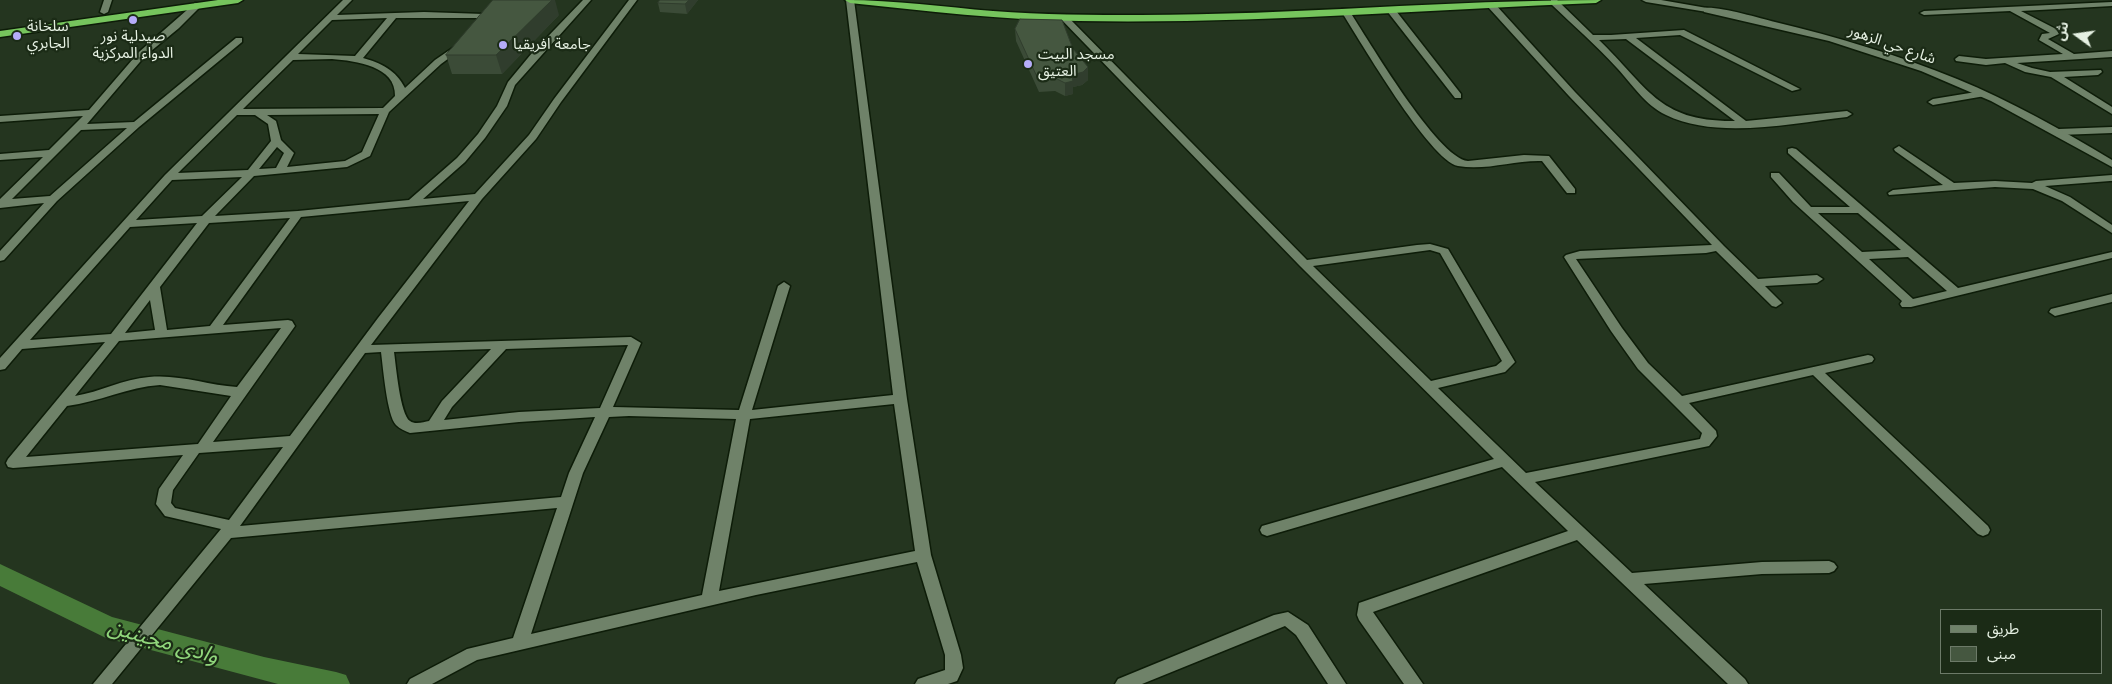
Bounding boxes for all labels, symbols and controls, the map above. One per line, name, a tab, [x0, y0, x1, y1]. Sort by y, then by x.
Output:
north arrow	[2052, 10, 2102, 60]
marker: صيدلية نور الدواء المركزية	[127, 14, 139, 26]
place label: سلخانة الجابري	[27, 18, 70, 53]
text: ش	[2051, 20, 2073, 43]
street label: شارع حي الزهور	[1846, 22, 1938, 68]
place label: صيدلية نور الدواء المركزية	[93, 28, 173, 63]
marker: سلخانة الجابري	[11, 30, 23, 42]
place label: جامعة افريقيا	[513, 36, 591, 54]
marker: جامعة افريقيا	[497, 39, 509, 51]
place label: مسجد البيت العتيق	[1038, 46, 1115, 81]
marker: مسجد البيت العتيق	[1022, 58, 1034, 70]
legend	[1940, 609, 2102, 674]
water label: وادي مجينين	[105, 614, 221, 670]
text: طريق	[1987, 620, 2019, 638]
text: مبنى	[1987, 645, 2016, 663]

